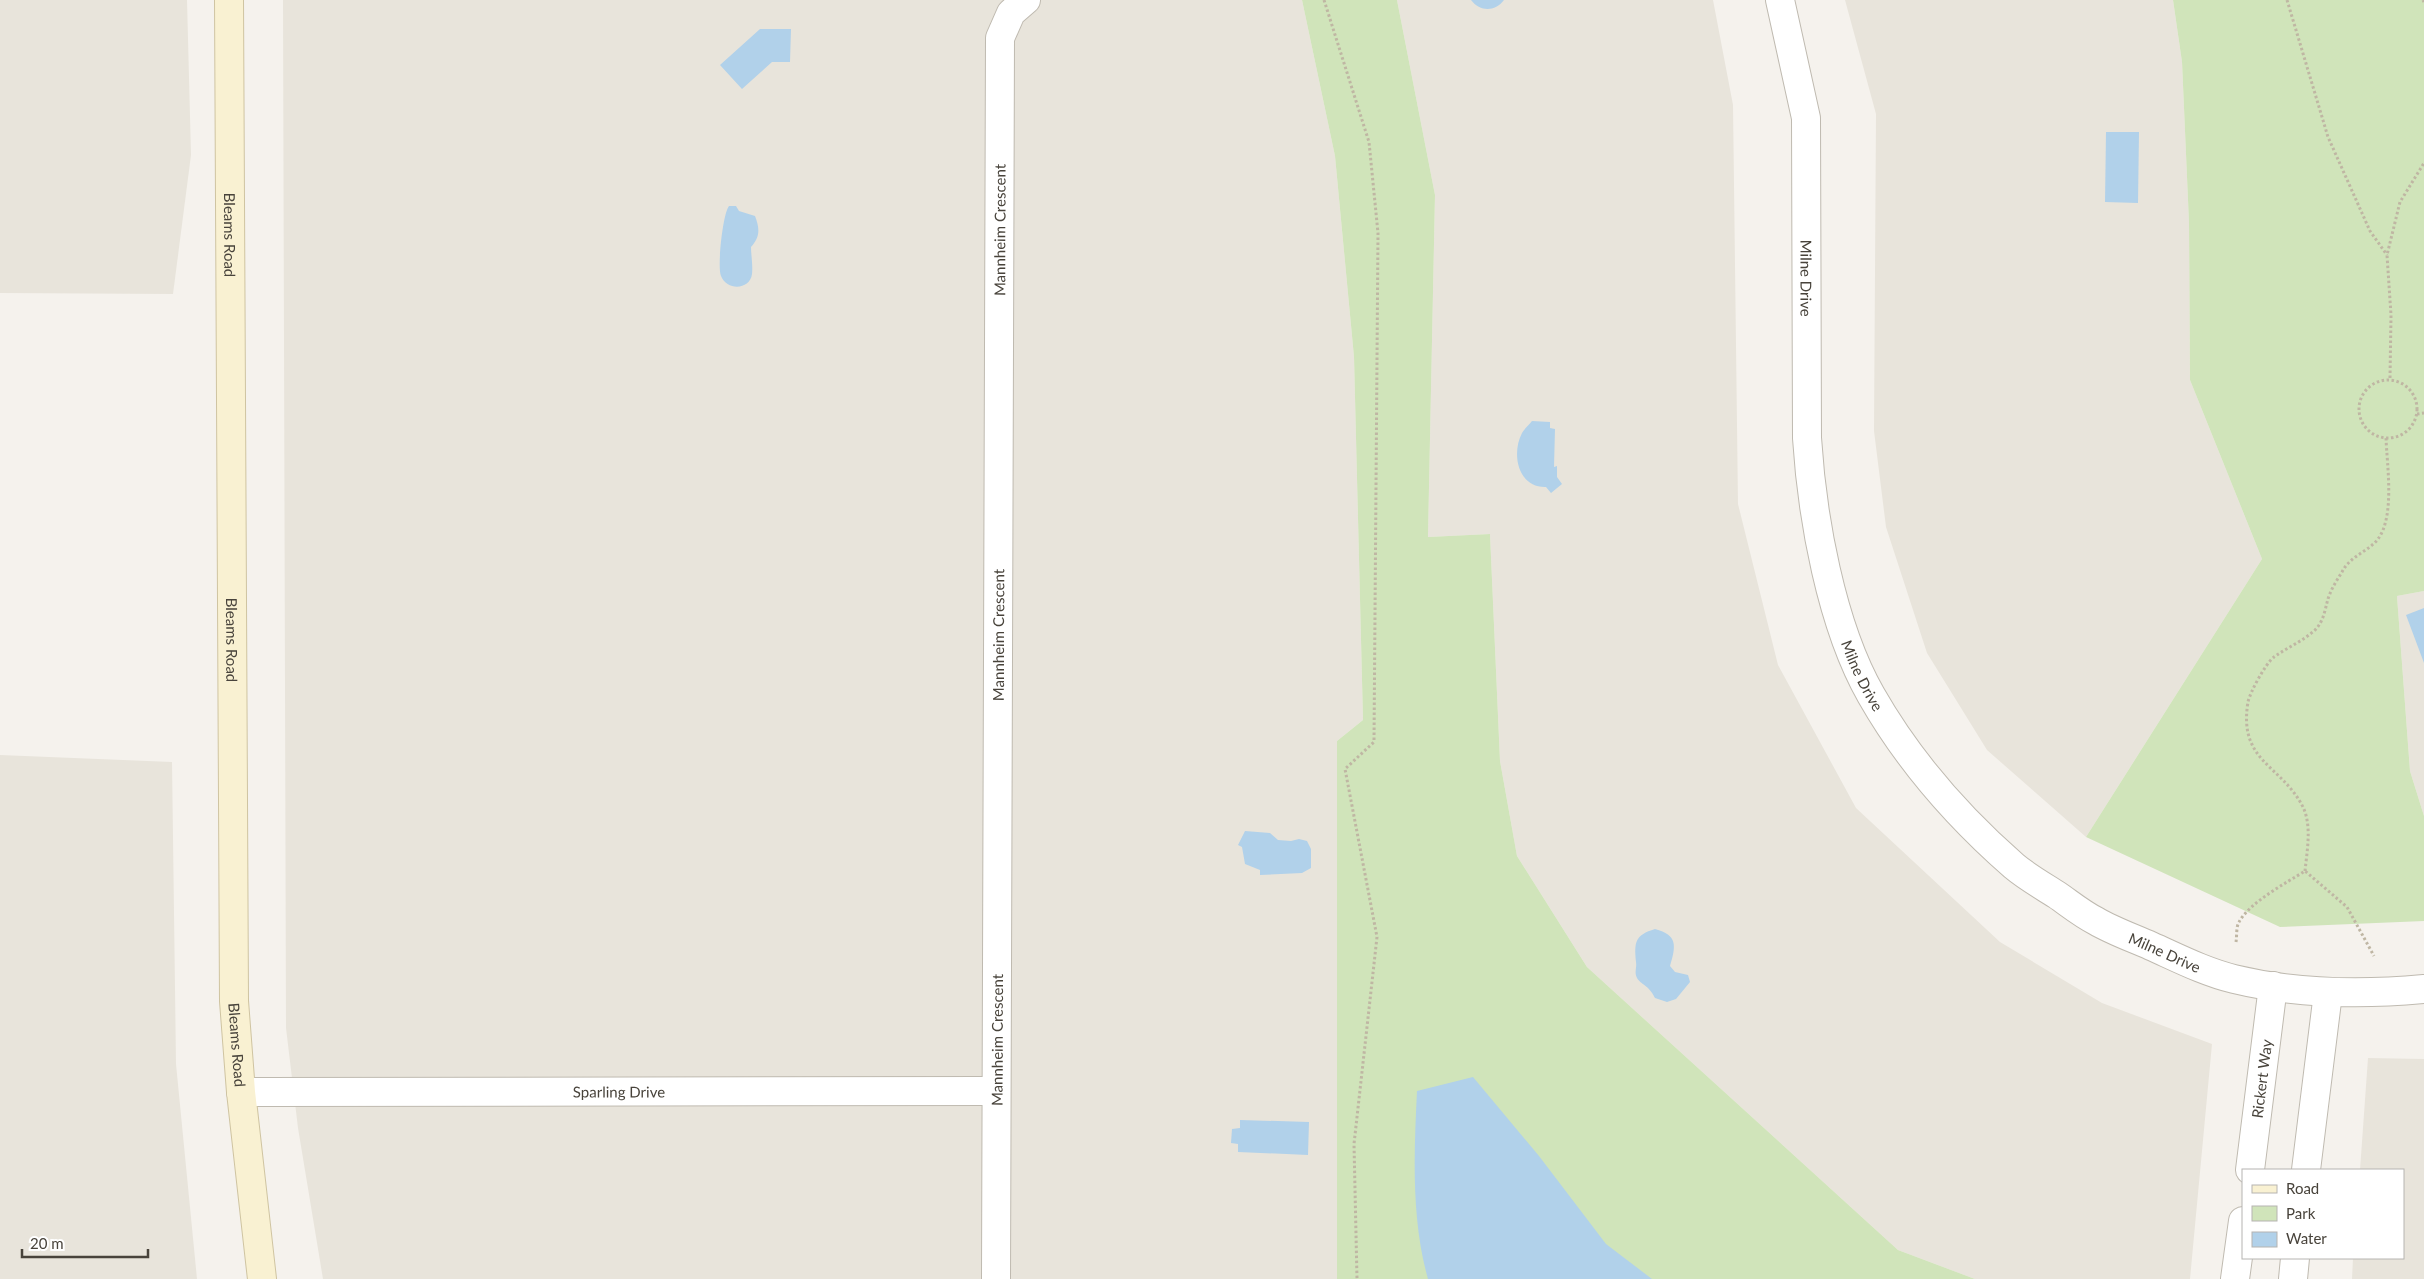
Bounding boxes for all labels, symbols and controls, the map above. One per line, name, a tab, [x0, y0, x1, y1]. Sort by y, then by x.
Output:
street label: Mannheim Crescent	[990, 163, 1009, 296]
street label: Bleams Road	[221, 193, 239, 277]
street label: Milne Drive	[1797, 240, 1816, 317]
street label: Mannheim Crescent	[989, 568, 1007, 701]
street label: Bleams Road	[223, 598, 241, 682]
street label: Milne Drive	[1838, 637, 1887, 714]
street label: Milne Drive	[2126, 929, 2203, 976]
street label: Mannheim Crescent	[988, 973, 1006, 1106]
street label: Bleams Road	[225, 1002, 250, 1088]
street label: Rickert Way	[2248, 1038, 2275, 1119]
street label: Sparling Drive	[573, 1082, 665, 1101]
legend	[2242, 1169, 2404, 1259]
text: Road	[2286, 1179, 2319, 1197]
text: Park	[2286, 1204, 2316, 1222]
scale bar	[22, 1226, 149, 1258]
text: Water	[2286, 1229, 2327, 1247]
text: 20 m	[30, 1234, 64, 1252]

